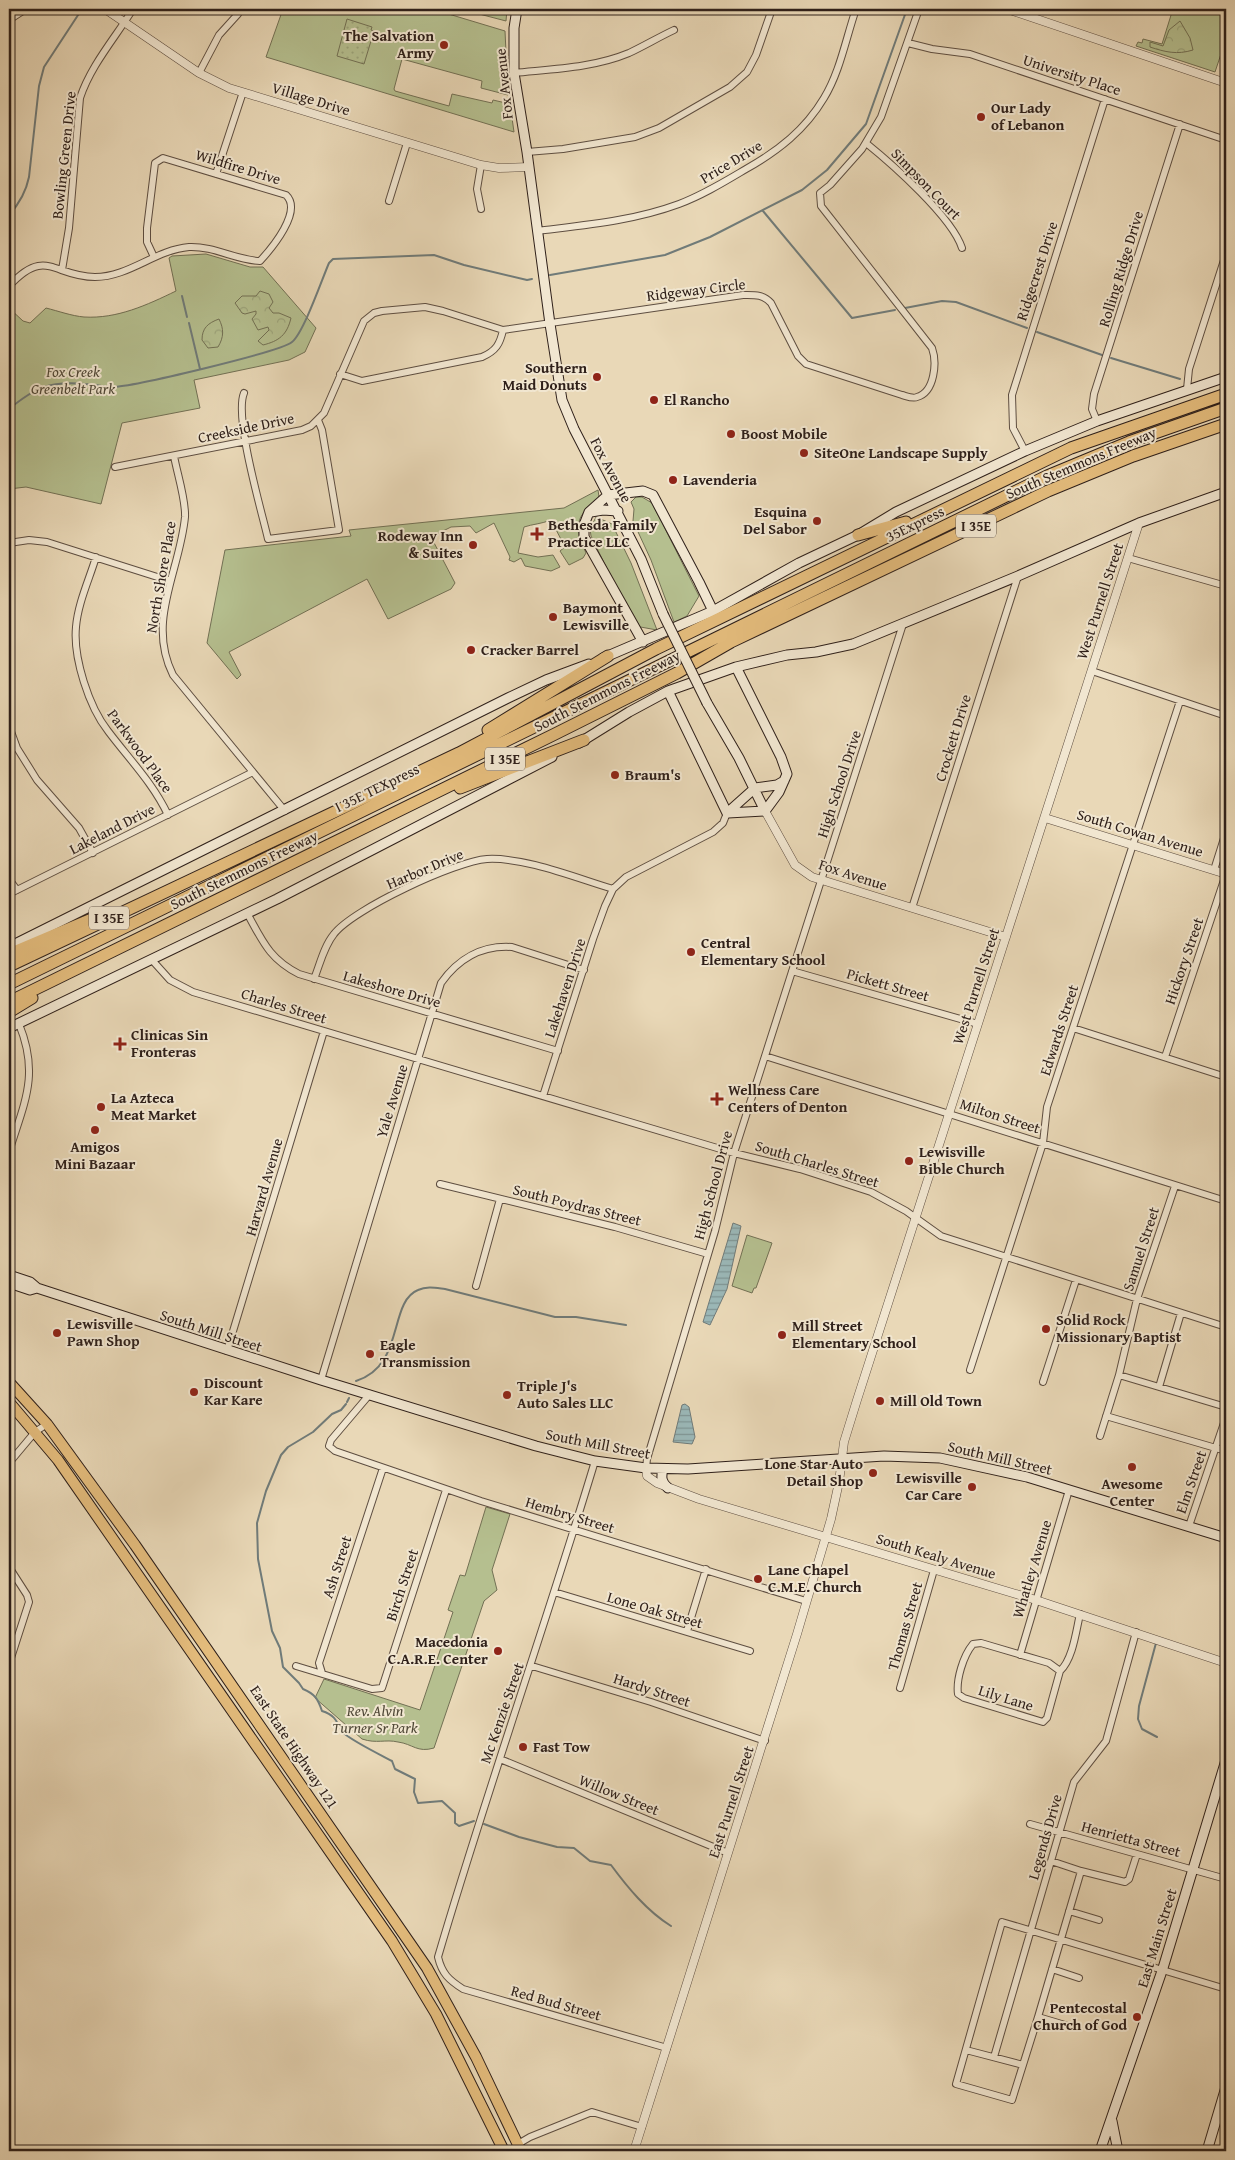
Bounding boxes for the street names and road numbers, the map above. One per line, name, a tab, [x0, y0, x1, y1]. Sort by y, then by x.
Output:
street label: Fox Avenue	[489, 48, 518, 121]
street label: University Place	[1020, 49, 1124, 100]
street label: Village Drive	[269, 77, 353, 120]
street label: Bowling Green Drive	[46, 90, 81, 220]
street label: Price Drive	[696, 135, 766, 188]
street label: Simpson Court	[887, 143, 967, 225]
street label: Wildfire Drive	[193, 144, 283, 189]
street label: Rolling Ridge Drive	[1093, 208, 1148, 330]
street label: Ridgecrest Drive	[1011, 219, 1062, 323]
street label: Ridgeway Circle	[645, 273, 747, 306]
street label: Creekside Drive	[196, 407, 296, 448]
street label: South Stemmons Freeway	[1002, 421, 1160, 504]
street label: Fox Avenue	[585, 433, 637, 506]
street label: 35Express	[882, 500, 948, 547]
road number: I 35E	[956, 514, 996, 538]
street label: North Shore Place	[140, 519, 181, 635]
street label: West Purnell Street	[1071, 539, 1128, 662]
street label: South Stemmons Freeway	[530, 644, 684, 737]
street label: Crockett Drive	[929, 692, 976, 784]
street label: Parkwood Place	[103, 704, 178, 797]
street label: High School Drive	[811, 727, 866, 840]
road number: I 35E	[485, 748, 525, 771]
street label: I 35E TEXpress	[331, 758, 423, 817]
street label: Lakeland Drive	[65, 798, 158, 859]
street label: South Cowan Avenue	[1074, 803, 1206, 862]
street label: South Stemmons Freeway	[166, 824, 322, 914]
street label: Harbor Drive	[383, 843, 467, 894]
street label: Fox Avenue	[816, 854, 890, 895]
road number: I 35E	[89, 906, 129, 930]
street label: Hickory Street	[1159, 914, 1208, 1007]
street label: West Purnell Street	[947, 924, 1004, 1047]
street label: Lakehaven Drive	[539, 935, 591, 1040]
street label: Pickett Street	[844, 963, 933, 1007]
street label: Lakeshore Drive	[341, 965, 443, 1012]
street label: Edwards Street	[1034, 981, 1083, 1078]
street label: Charles Street	[239, 983, 330, 1029]
street label: Yale Avenue	[370, 1062, 413, 1140]
street label: Milton Street	[957, 1093, 1044, 1139]
street label: High School Drive	[688, 1128, 737, 1242]
street label: Harvard Avenue	[240, 1135, 288, 1238]
street label: South Charles Street	[753, 1135, 882, 1193]
street label: South Poydras Street	[511, 1178, 644, 1231]
street label: Samuel Street	[1117, 1203, 1164, 1294]
street label: South Mill Street	[157, 1304, 266, 1357]
street label: South Mill Street	[544, 1423, 653, 1464]
street label: South Mill Street	[946, 1435, 1055, 1480]
street label: Elm Street	[1170, 1447, 1211, 1516]
street label: Hembry Street	[523, 1491, 618, 1538]
street label: Whatley Avenue	[1007, 1517, 1056, 1621]
street label: South Kealy Avenue	[874, 1527, 999, 1584]
street label: Ash Street	[317, 1532, 357, 1601]
street label: Birch Street	[380, 1545, 423, 1624]
street label: Thomas Street	[882, 1579, 927, 1673]
street label: Lone Oak Street	[605, 1586, 706, 1633]
street label: Mc Kenzie Street	[474, 1659, 529, 1766]
street label: Hardy Street	[611, 1667, 694, 1712]
street label: Lily Lane	[976, 1679, 1036, 1716]
street label: East State Highway 121	[245, 1681, 344, 1813]
street label: East Purnell Street	[703, 1742, 759, 1861]
street label: Willow Street	[576, 1769, 663, 1820]
street label: Legends Drive	[1022, 1792, 1067, 1882]
street label: Henrietta Street	[1079, 1815, 1184, 1862]
street label: East Main Street	[1131, 1885, 1182, 1990]
street label: Red Bud Street	[509, 1980, 604, 2026]

